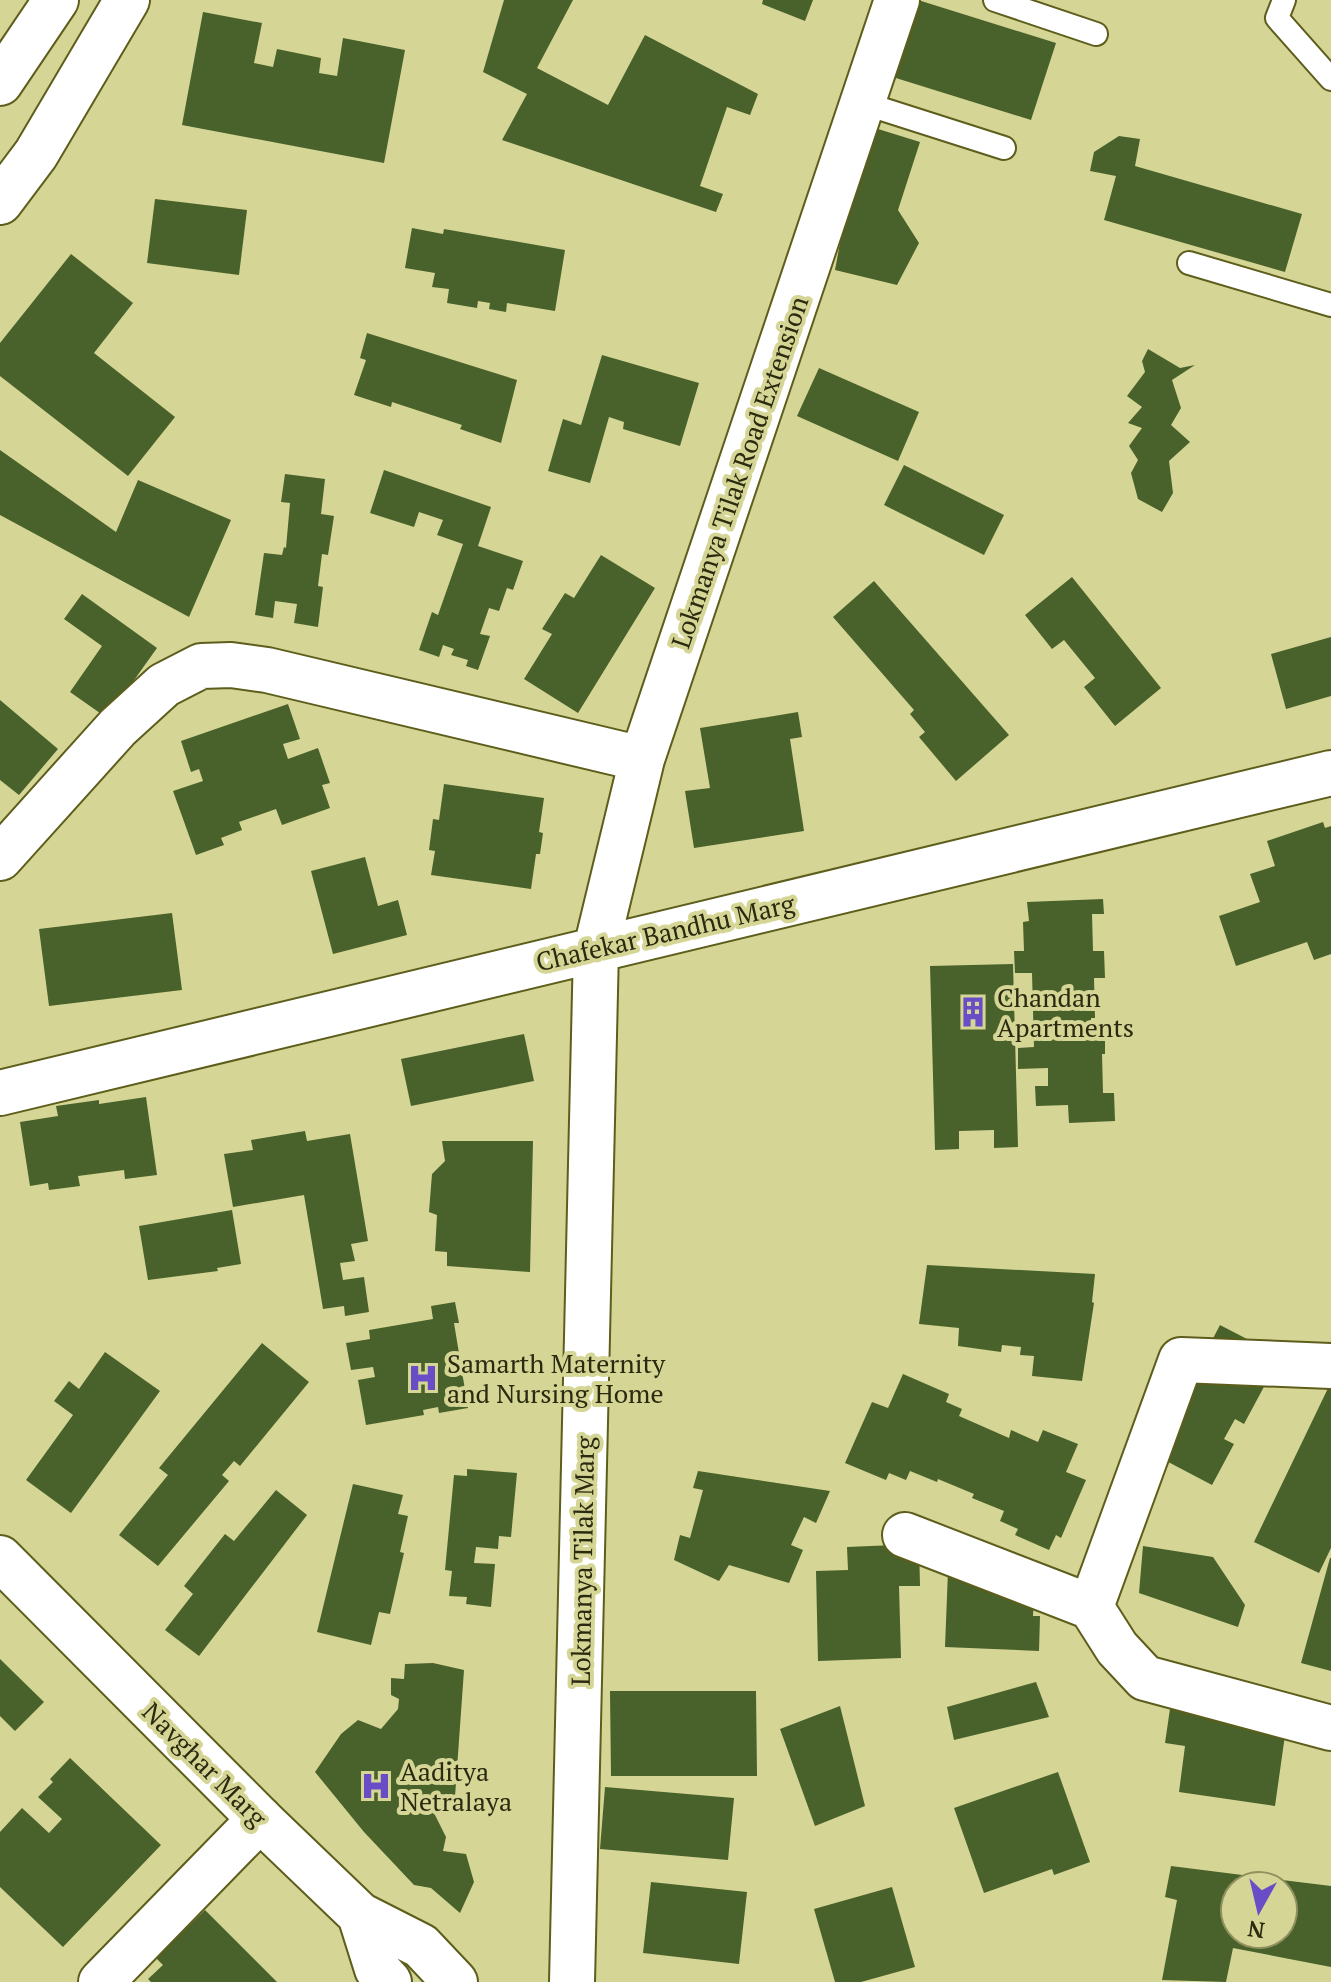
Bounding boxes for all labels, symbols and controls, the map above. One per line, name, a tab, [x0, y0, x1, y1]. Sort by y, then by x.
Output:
street label: Lokmanya Tilak Road Extension	[663, 291, 815, 653]
street label: Chafekar Bandhu Marg	[532, 886, 798, 978]
place label: Chandan Apartments	[997, 980, 1134, 1044]
building icon: Chandan Apartments	[956, 995, 990, 1029]
place label: Samarth Maternity and Nursing Home	[447, 1346, 666, 1410]
hospital icon: Samarth Maternity and Nursing Home	[406, 1361, 440, 1395]
street label: Lokmanya Tilak Marg	[563, 1436, 601, 1686]
street label: Navghar Marg	[135, 1694, 275, 1834]
place label: Aaditya Netralaya	[400, 1754, 512, 1818]
hospital icon: Aaditya Netralaya	[359, 1769, 393, 1803]
north arrow	[1219, 1870, 1299, 1950]
text: N	[1246, 1915, 1266, 1946]

